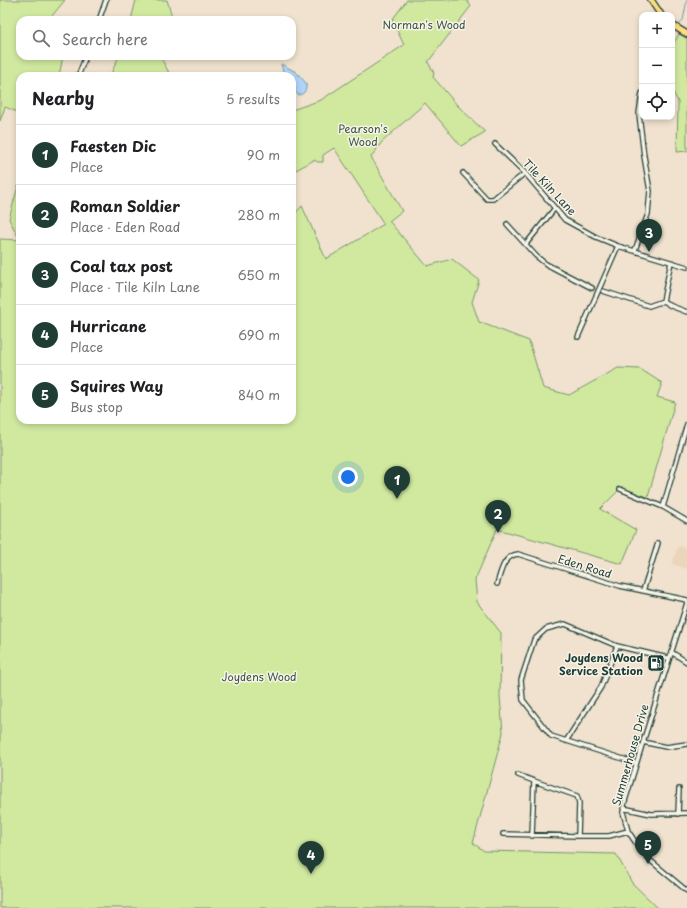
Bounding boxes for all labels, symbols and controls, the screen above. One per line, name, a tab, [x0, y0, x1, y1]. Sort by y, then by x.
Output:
map controls	[639, 12, 675, 120]
button: +	[639, 12, 675, 48]
search box	[16, 16, 296, 60]
park label: Norman's Wood	[382, 16, 466, 33]
icon: search	[30, 27, 52, 49]
text: Search here	[62, 27, 148, 50]
button: −	[639, 48, 675, 84]
button: locate	[639, 84, 675, 120]
text: Nearby	[32, 85, 94, 111]
text: 5 results	[226, 89, 280, 108]
park label: Pearson's Wood	[338, 120, 388, 150]
text: Faesten Dic	[70, 134, 156, 157]
text: 1	[42, 145, 48, 164]
text: 90 m	[247, 145, 280, 164]
street label: Tile Kiln Lane	[519, 155, 581, 219]
text: Place	[70, 157, 103, 176]
text: Roman Soldier	[70, 194, 180, 217]
text: 2	[40, 205, 50, 224]
text: 280 m	[238, 205, 280, 224]
text: Place · Eden Road	[70, 217, 180, 236]
pin: 3	[636, 219, 662, 252]
text: Coal tax post	[70, 254, 173, 277]
text: 3	[41, 265, 49, 284]
text: 650 m	[238, 265, 280, 284]
text: Place · Tile Kiln Lane	[70, 277, 200, 296]
text: Hurricane	[70, 314, 147, 337]
text: 4	[41, 325, 49, 344]
text: 690 m	[238, 325, 280, 344]
text: Place	[70, 337, 103, 356]
text: Squires Way	[70, 374, 163, 397]
text: 5	[41, 385, 49, 404]
text: 840 m	[238, 385, 280, 404]
text: Bus stop	[70, 397, 123, 416]
pin: 1	[384, 466, 410, 499]
your location	[338, 467, 358, 487]
pin: 2	[485, 500, 511, 533]
street label: Eden Road	[556, 550, 614, 582]
place label: Joydens Wood Service Station	[559, 649, 643, 679]
fuel station icon: Joydens Wood Service Station	[646, 653, 666, 673]
park label: Joydens Wood	[221, 668, 297, 685]
street label: Summerhouse Drive	[607, 702, 653, 808]
pin: 5	[635, 831, 661, 864]
pin: 4	[298, 841, 324, 874]

